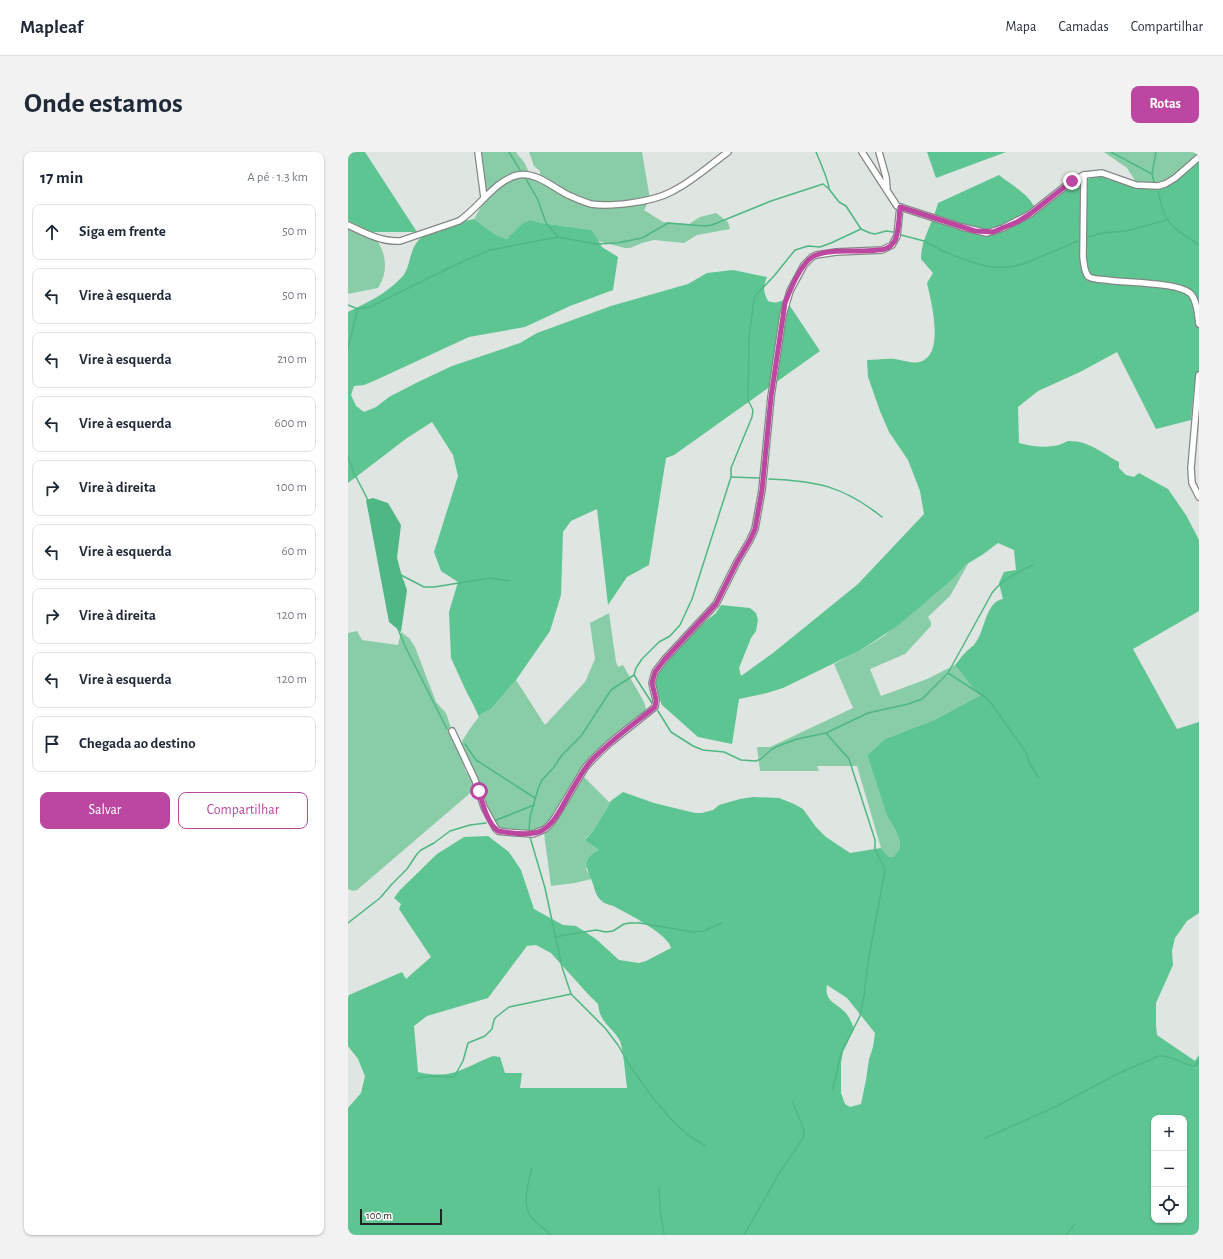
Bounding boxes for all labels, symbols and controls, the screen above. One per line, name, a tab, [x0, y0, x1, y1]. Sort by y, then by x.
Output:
text: Mapleaf	[20, 18, 83, 37]
text: Mapa	[1006, 20, 1036, 34]
text: Camadas	[1058, 20, 1109, 34]
text: Compartilhar	[1131, 20, 1203, 34]
button: Rotas	[1131, 86, 1199, 123]
text: Onde estamos	[24, 90, 183, 118]
text: 17 min	[40, 169, 83, 186]
text: A pé · 1.3 km	[247, 171, 308, 184]
route end	[1063, 172, 1081, 190]
icon: ahead	[41, 221, 63, 243]
text: Siga em frente	[79, 224, 166, 239]
text: 50 m	[282, 225, 307, 238]
icon: left	[41, 285, 63, 307]
text: Vire à esquerda	[79, 288, 172, 303]
text: 50 m	[282, 289, 307, 302]
icon: left	[41, 349, 63, 371]
text: Vire à esquerda	[79, 352, 172, 367]
text: 210 m	[277, 353, 307, 366]
icon: left	[41, 413, 63, 435]
text: Vire à esquerda	[79, 416, 172, 431]
text: 600 m	[275, 417, 307, 430]
icon: right	[41, 477, 63, 499]
text: Vire à direita	[79, 480, 156, 495]
text: 100 m	[276, 481, 307, 494]
icon: left	[41, 541, 63, 563]
text: Vire à esquerda	[79, 544, 172, 559]
text: 60 m	[281, 545, 307, 558]
icon: right	[41, 605, 63, 627]
text: Vire à direita	[79, 608, 156, 623]
text: 120 m	[277, 609, 307, 622]
icon: left	[41, 669, 63, 691]
text: Vire à esquerda	[79, 672, 172, 687]
text: 120 m	[277, 673, 307, 686]
icon: arrive	[41, 733, 63, 755]
text: Chegada ao destino	[79, 736, 196, 751]
route start	[470, 782, 488, 800]
button: Salvar	[40, 792, 170, 829]
button: Compartilhar	[178, 792, 308, 829]
map controls	[1151, 1115, 1187, 1223]
button: +	[1151, 1115, 1187, 1151]
button: −	[1151, 1151, 1187, 1187]
button: locate	[1151, 1187, 1187, 1223]
scale bar	[360, 1207, 442, 1226]
text: 100 m	[366, 1210, 392, 1221]

